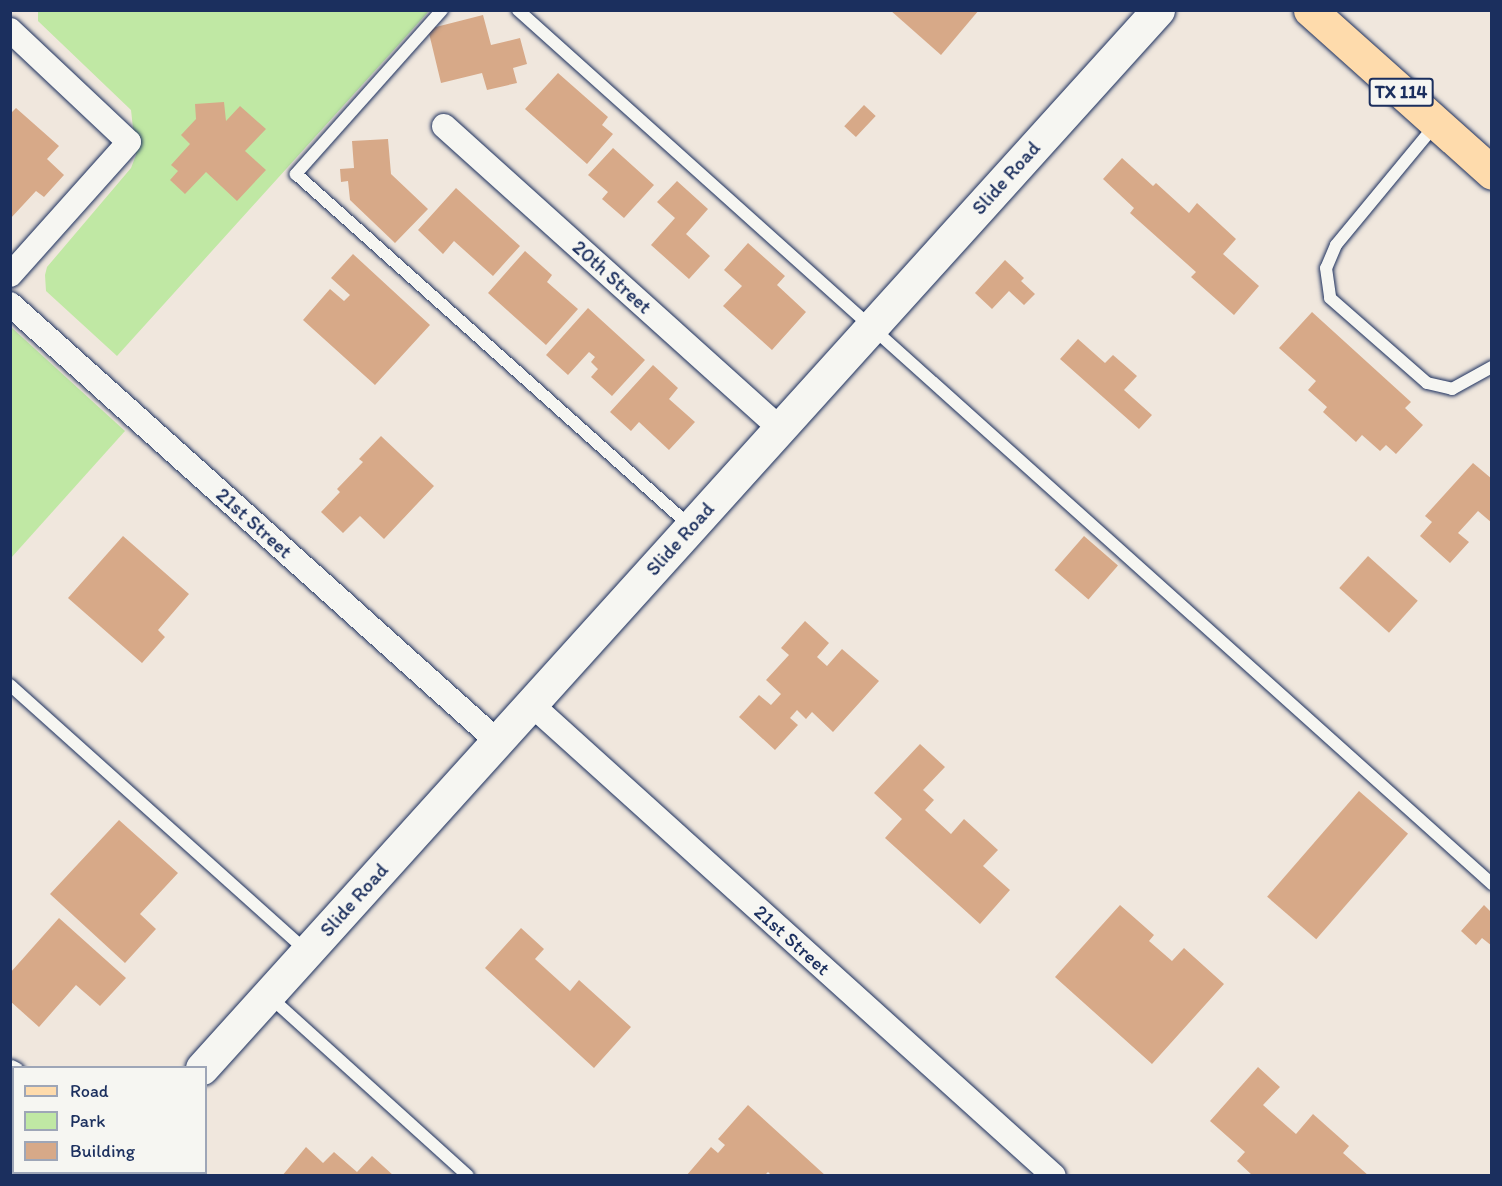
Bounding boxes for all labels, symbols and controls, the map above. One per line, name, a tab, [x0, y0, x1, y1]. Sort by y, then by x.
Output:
road number: TX 114	[1368, 77, 1434, 107]
street label: Slide Road	[967, 137, 1045, 219]
street label: 20th Street	[568, 235, 656, 319]
street label: 21st Street	[211, 483, 297, 563]
street label: Slide Road	[641, 498, 719, 580]
street label: Slide Road	[315, 859, 393, 941]
street label: 21st Street	[749, 900, 835, 980]
legend	[12, 1066, 207, 1174]
text: Road	[70, 1080, 109, 1102]
text: Park	[70, 1110, 105, 1132]
text: Building	[70, 1140, 135, 1162]

